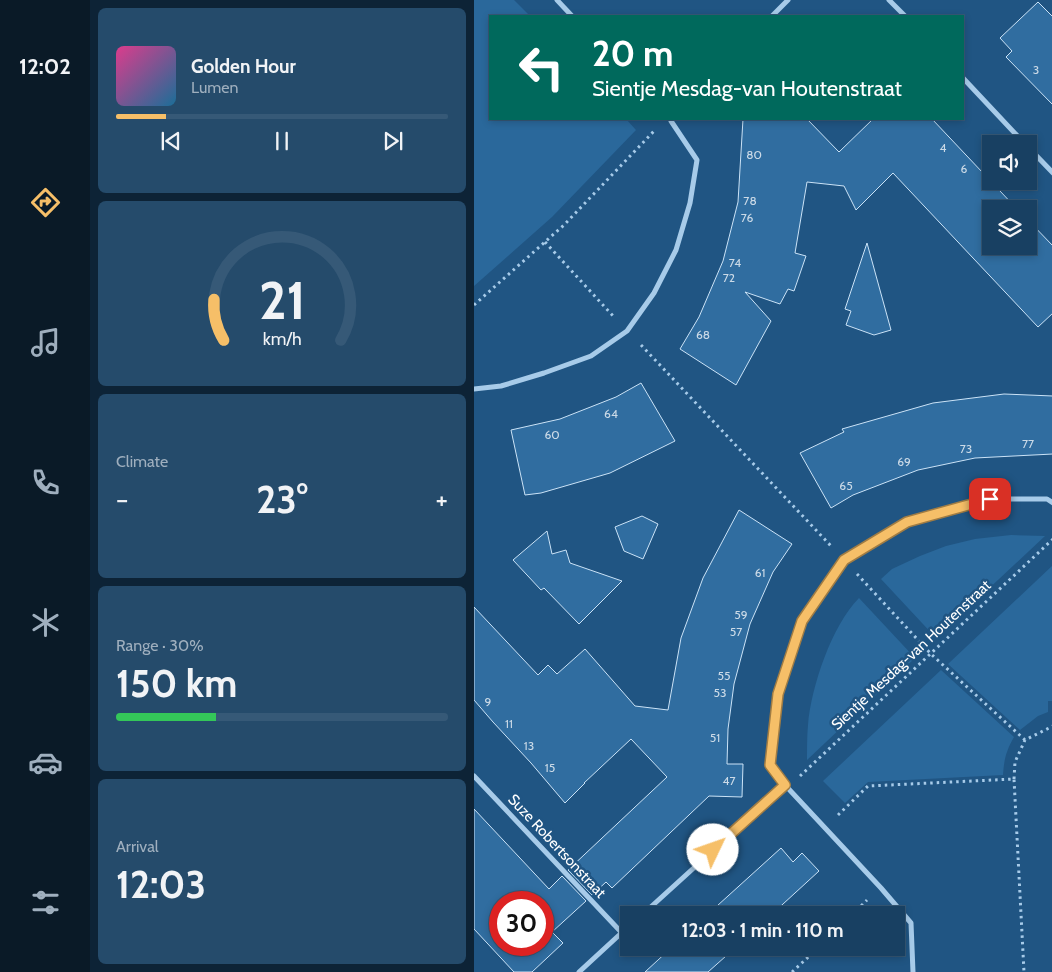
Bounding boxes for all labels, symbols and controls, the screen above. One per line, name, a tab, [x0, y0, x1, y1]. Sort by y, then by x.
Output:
text: 20 m	[592, 32, 674, 75]
icon: left	[509, 35, 574, 100]
text: 12:02	[19, 53, 71, 80]
text: Golden Hour	[191, 55, 296, 78]
house number: 3	[1033, 62, 1039, 77]
text: Sientje Mesdag-van Houtenstraat	[592, 75, 902, 102]
text: Lumen	[191, 78, 238, 97]
icon: previous	[157, 127, 185, 155]
icon: pause	[268, 127, 296, 155]
icon: next	[379, 127, 407, 155]
map controls	[982, 135, 1037, 255]
button: sound	[982, 135, 1037, 190]
house number: 4	[940, 140, 947, 155]
house number: 80	[746, 147, 762, 162]
house number: 6	[961, 161, 968, 176]
icon: directions	[28, 185, 63, 220]
house number: 78	[743, 193, 757, 208]
button: layers	[982, 200, 1037, 255]
house number: 76	[741, 210, 753, 225]
house number: 74	[729, 255, 741, 270]
text: 21	[259, 269, 305, 332]
house number: 72	[723, 270, 735, 285]
icon: music	[28, 325, 63, 360]
house number: 68	[696, 327, 710, 342]
text: km/h	[262, 328, 302, 349]
house number: 64	[604, 406, 618, 421]
house number: 60	[544, 427, 560, 442]
house number: 77	[1022, 436, 1034, 451]
house number: 73	[960, 441, 972, 456]
text: Climate	[116, 452, 168, 471]
house number: 69	[897, 454, 911, 469]
icon: phone	[28, 465, 63, 500]
text: 23°	[256, 476, 308, 523]
house number: 65	[839, 478, 853, 493]
pin	[969, 478, 1011, 520]
text: −	[116, 482, 128, 516]
text: +	[436, 482, 448, 516]
icon: arrive	[976, 485, 1004, 513]
house number: 61	[755, 565, 765, 580]
street label: Sientje Mesdag-van Houtenstraat	[828, 576, 994, 734]
icon: climate	[28, 605, 63, 640]
house number: 59	[734, 607, 748, 622]
house number: 57	[730, 624, 742, 639]
text: Range · 30%	[116, 636, 204, 655]
text: 150 km	[116, 660, 237, 707]
house number: 55	[718, 668, 730, 683]
house number: 53	[714, 685, 726, 700]
house number: 9	[485, 694, 492, 709]
house number: 11	[505, 716, 513, 731]
house number: 51	[710, 730, 720, 745]
house number: 13	[524, 738, 534, 753]
icon: car	[28, 745, 63, 780]
house number: 15	[545, 760, 555, 775]
house number: 47	[723, 773, 735, 788]
street label: Suze Robertsonstraat	[504, 790, 610, 902]
position arrow	[686, 823, 738, 875]
text: Arrival	[116, 837, 159, 856]
text: 12:03	[116, 861, 206, 908]
icon: filters	[28, 885, 63, 920]
speed limit sign: 30	[489, 891, 554, 956]
text: 12:03 · 1 min · 110 m	[682, 919, 843, 942]

